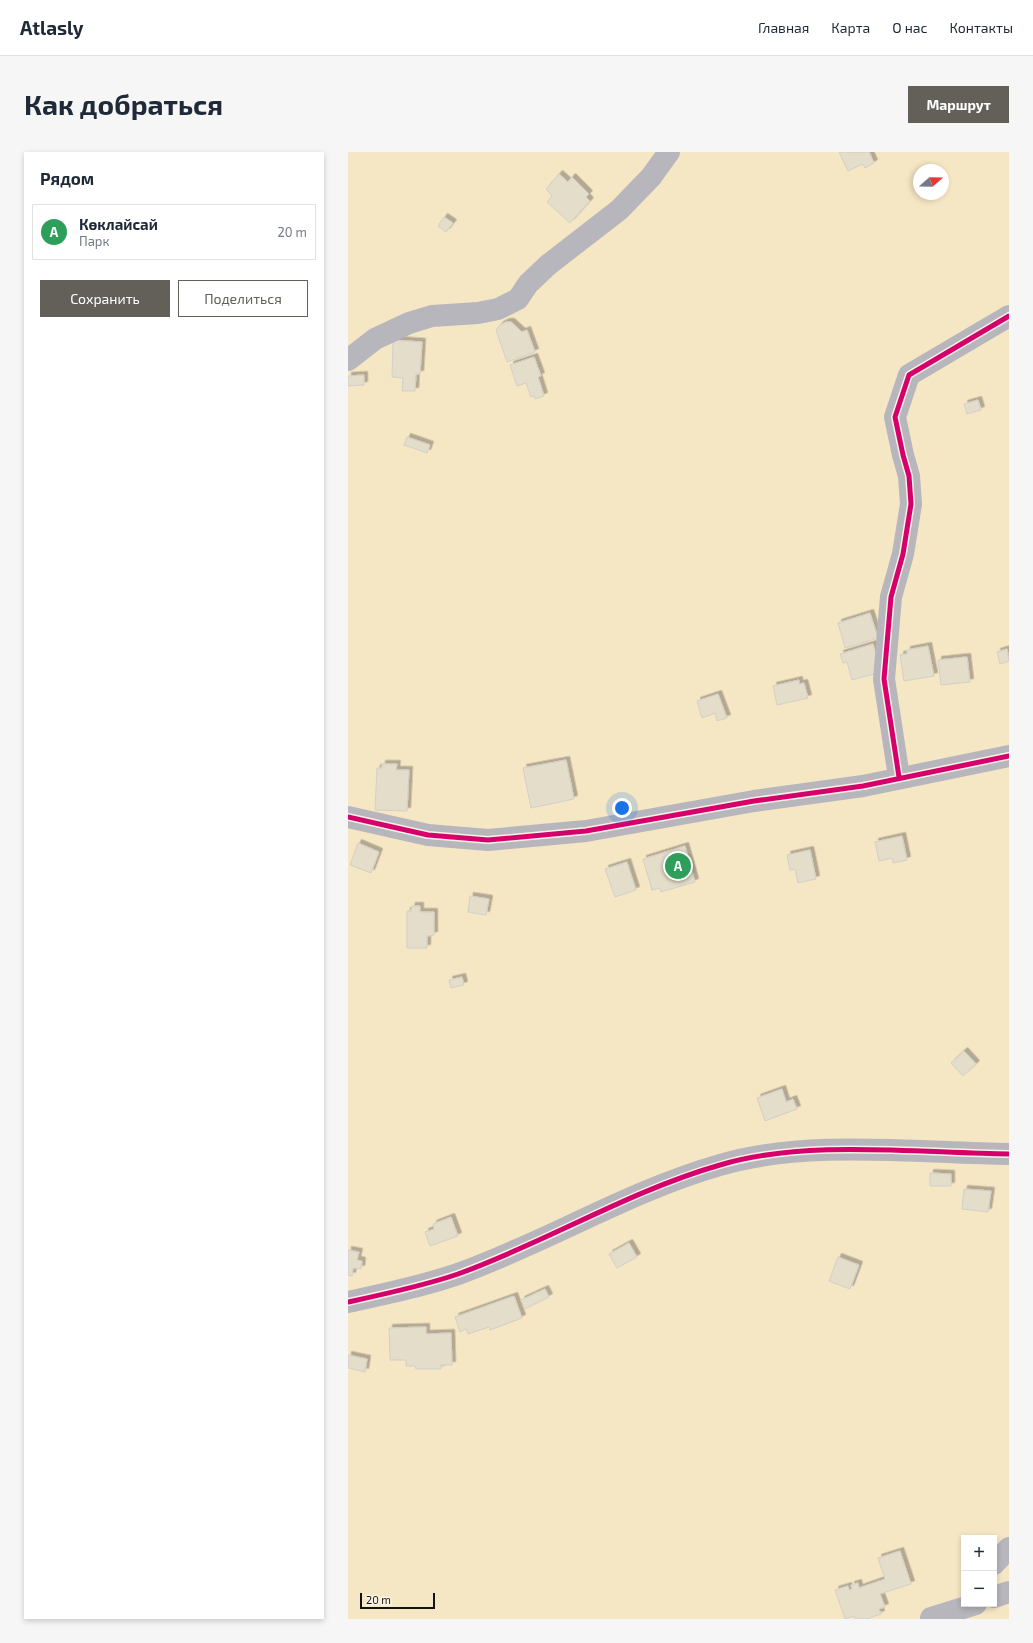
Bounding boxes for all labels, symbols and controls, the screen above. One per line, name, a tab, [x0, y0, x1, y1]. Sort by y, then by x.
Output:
text: Atlasly	[20, 16, 84, 39]
text: Главная	[758, 19, 809, 36]
text: Карта	[831, 19, 870, 36]
text: О нас	[892, 19, 928, 36]
text: Контакты	[950, 19, 1013, 36]
button: Маршрут	[908, 86, 1009, 123]
text: Как добраться	[24, 87, 223, 121]
north arrow	[913, 164, 949, 200]
text: Рядом	[40, 168, 94, 188]
text: Көклайсай	[79, 215, 158, 233]
text: A	[50, 224, 58, 240]
text: 20 m	[278, 224, 307, 240]
text: Парк	[79, 233, 109, 249]
button: Сохранить	[40, 280, 170, 317]
button: Поделиться	[178, 280, 308, 317]
your location	[612, 798, 632, 818]
pin: A	[665, 851, 691, 881]
map controls	[961, 1535, 997, 1607]
button: +	[961, 1535, 997, 1571]
button: −	[961, 1571, 997, 1607]
scale bar	[360, 1591, 435, 1610]
text: 20 m	[366, 1593, 391, 1606]

